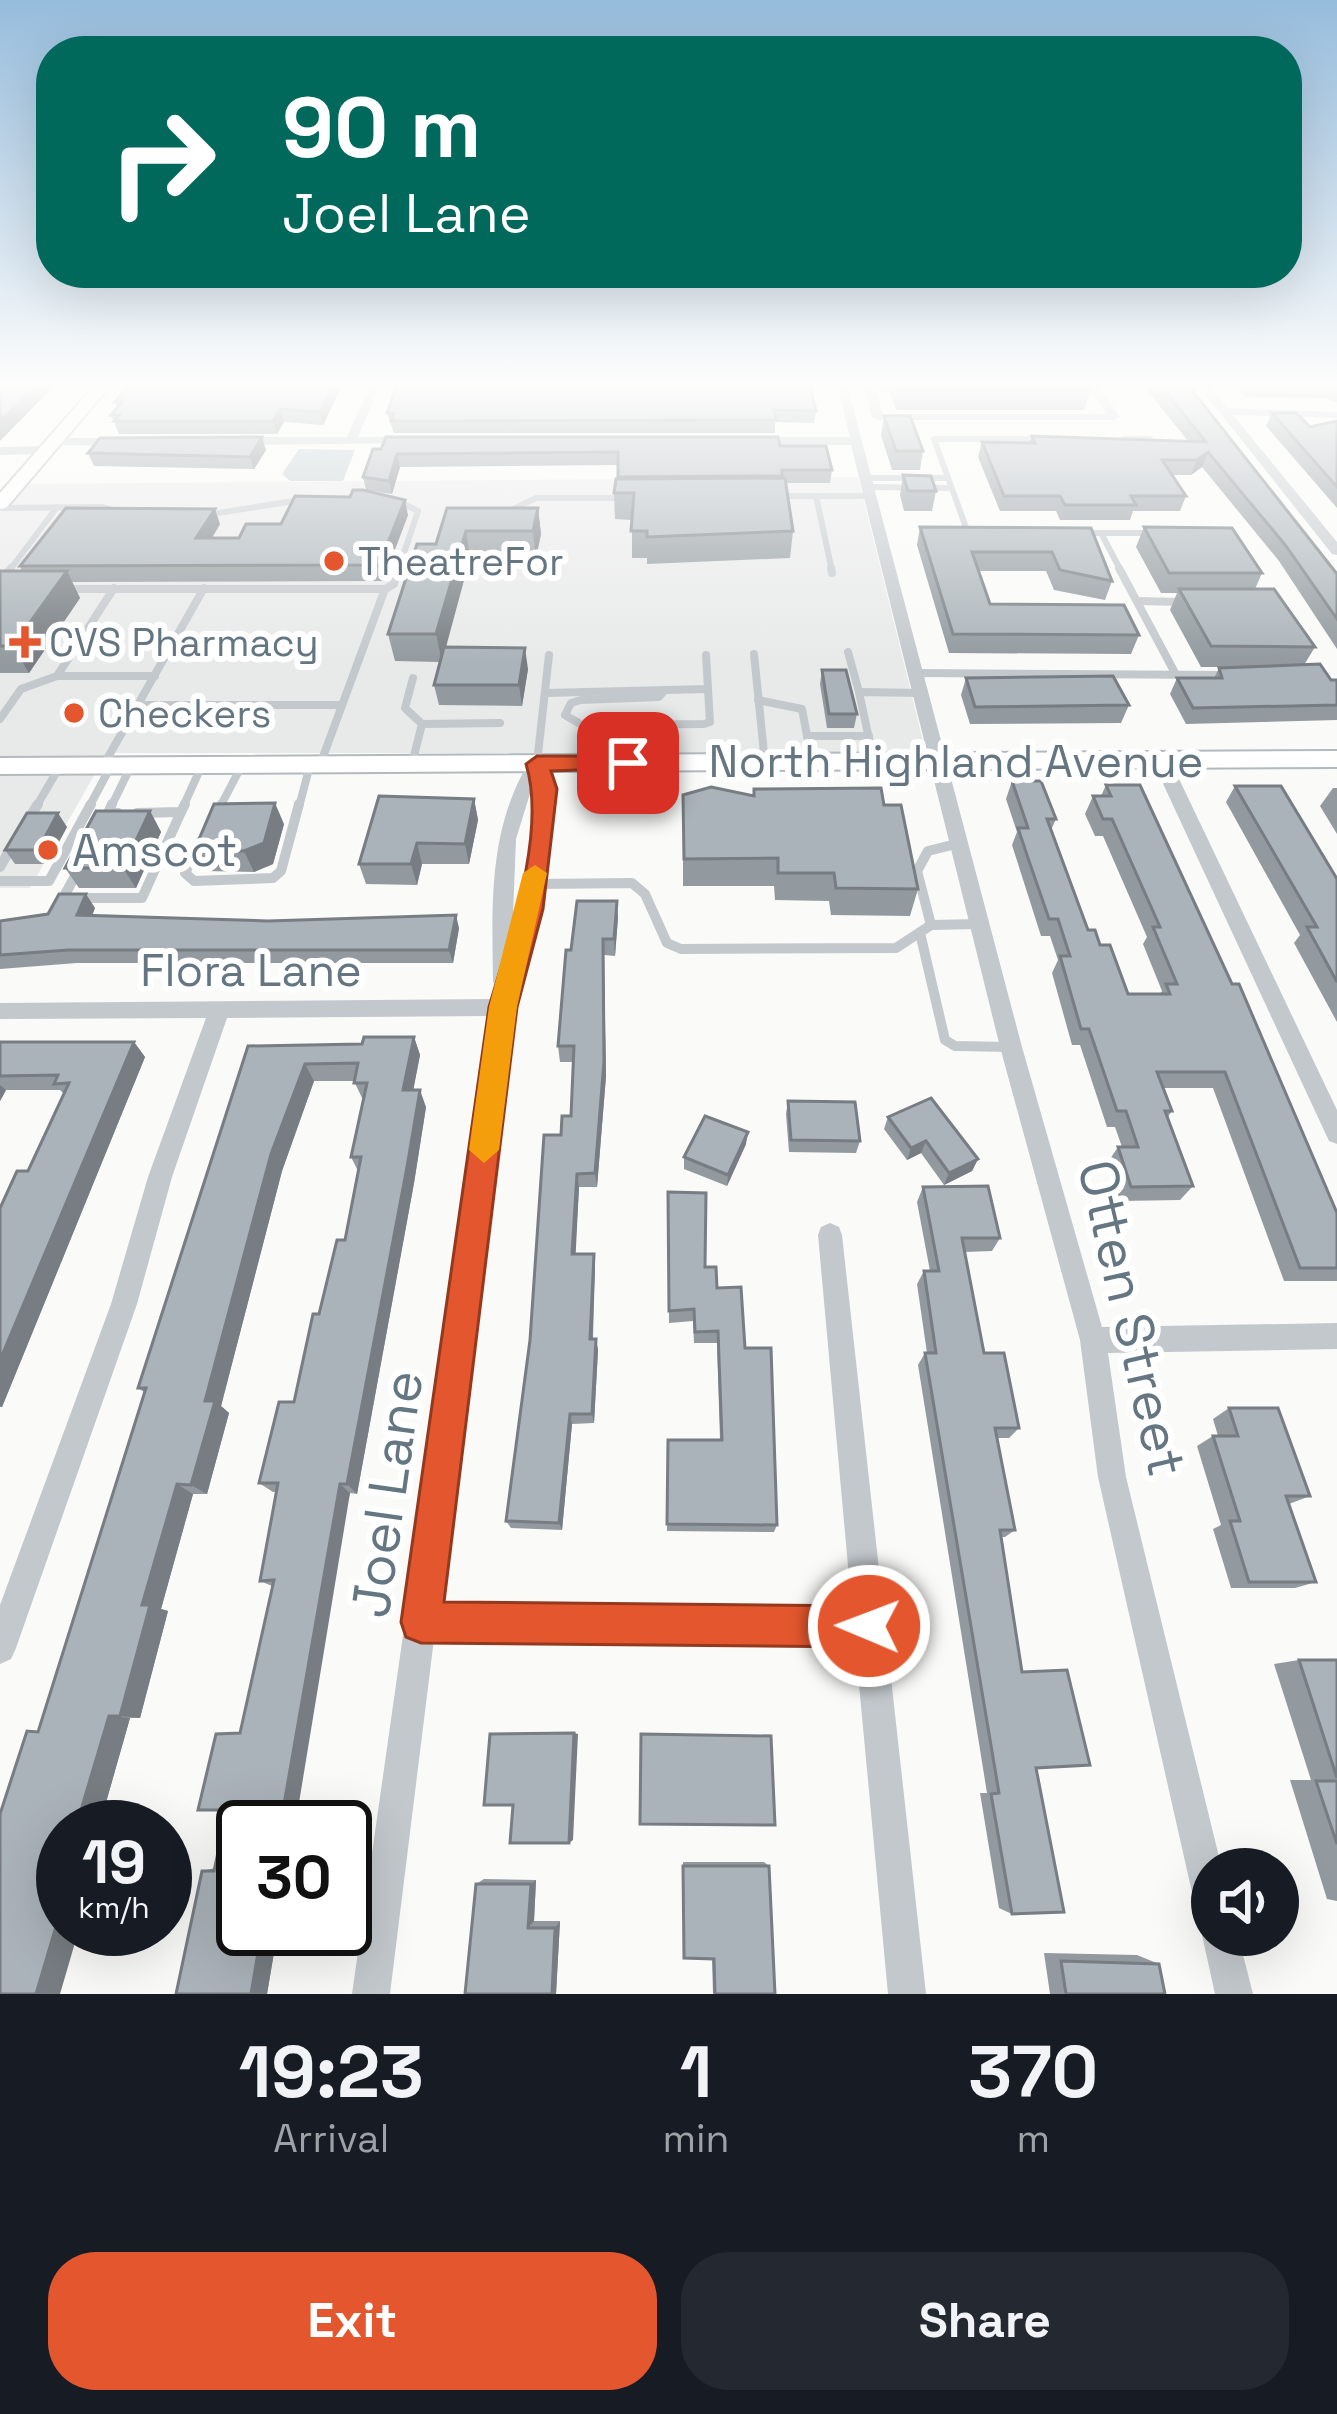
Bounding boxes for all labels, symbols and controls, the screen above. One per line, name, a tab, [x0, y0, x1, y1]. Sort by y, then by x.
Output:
text: 90 m	[282, 74, 481, 182]
icon: right	[84, 84, 240, 240]
text: Joel Lane	[282, 179, 531, 248]
place label: TheatreFor	[358, 537, 564, 586]
marker: TheatreFor	[321, 548, 347, 574]
place label: CVS Pharmacy	[49, 618, 319, 667]
marker: CVS Pharmacy	[12, 629, 38, 655]
place label: Checkers	[98, 689, 271, 738]
marker: Checkers	[61, 700, 87, 726]
pin	[577, 712, 679, 814]
icon: arrive	[595, 730, 661, 796]
street label: North Highland Avenue	[709, 733, 1203, 790]
place label: Amscot	[72, 822, 237, 879]
marker: Amscot	[35, 837, 61, 863]
street label: Flora Lane	[140, 942, 362, 999]
street label: Otten Street	[1062, 1153, 1202, 1483]
street label: Joel Lane	[336, 1366, 438, 1622]
position arrow	[806, 1563, 932, 1689]
speed limit sign: 30	[216, 1800, 372, 1956]
text: 19	[82, 1824, 146, 1901]
map controls	[1191, 1848, 1299, 1956]
button: sound	[1191, 1848, 1299, 1956]
text: km/h	[78, 1888, 150, 1927]
text: 19:23	[239, 2026, 424, 2118]
text: 1	[680, 2026, 712, 2118]
text: 370	[968, 2026, 1098, 2118]
text: Arrival	[273, 2114, 389, 2163]
text: min	[662, 2114, 730, 2163]
text: m	[1016, 2114, 1050, 2163]
button: Exit	[48, 2252, 657, 2390]
button: Share	[681, 2252, 1289, 2390]

